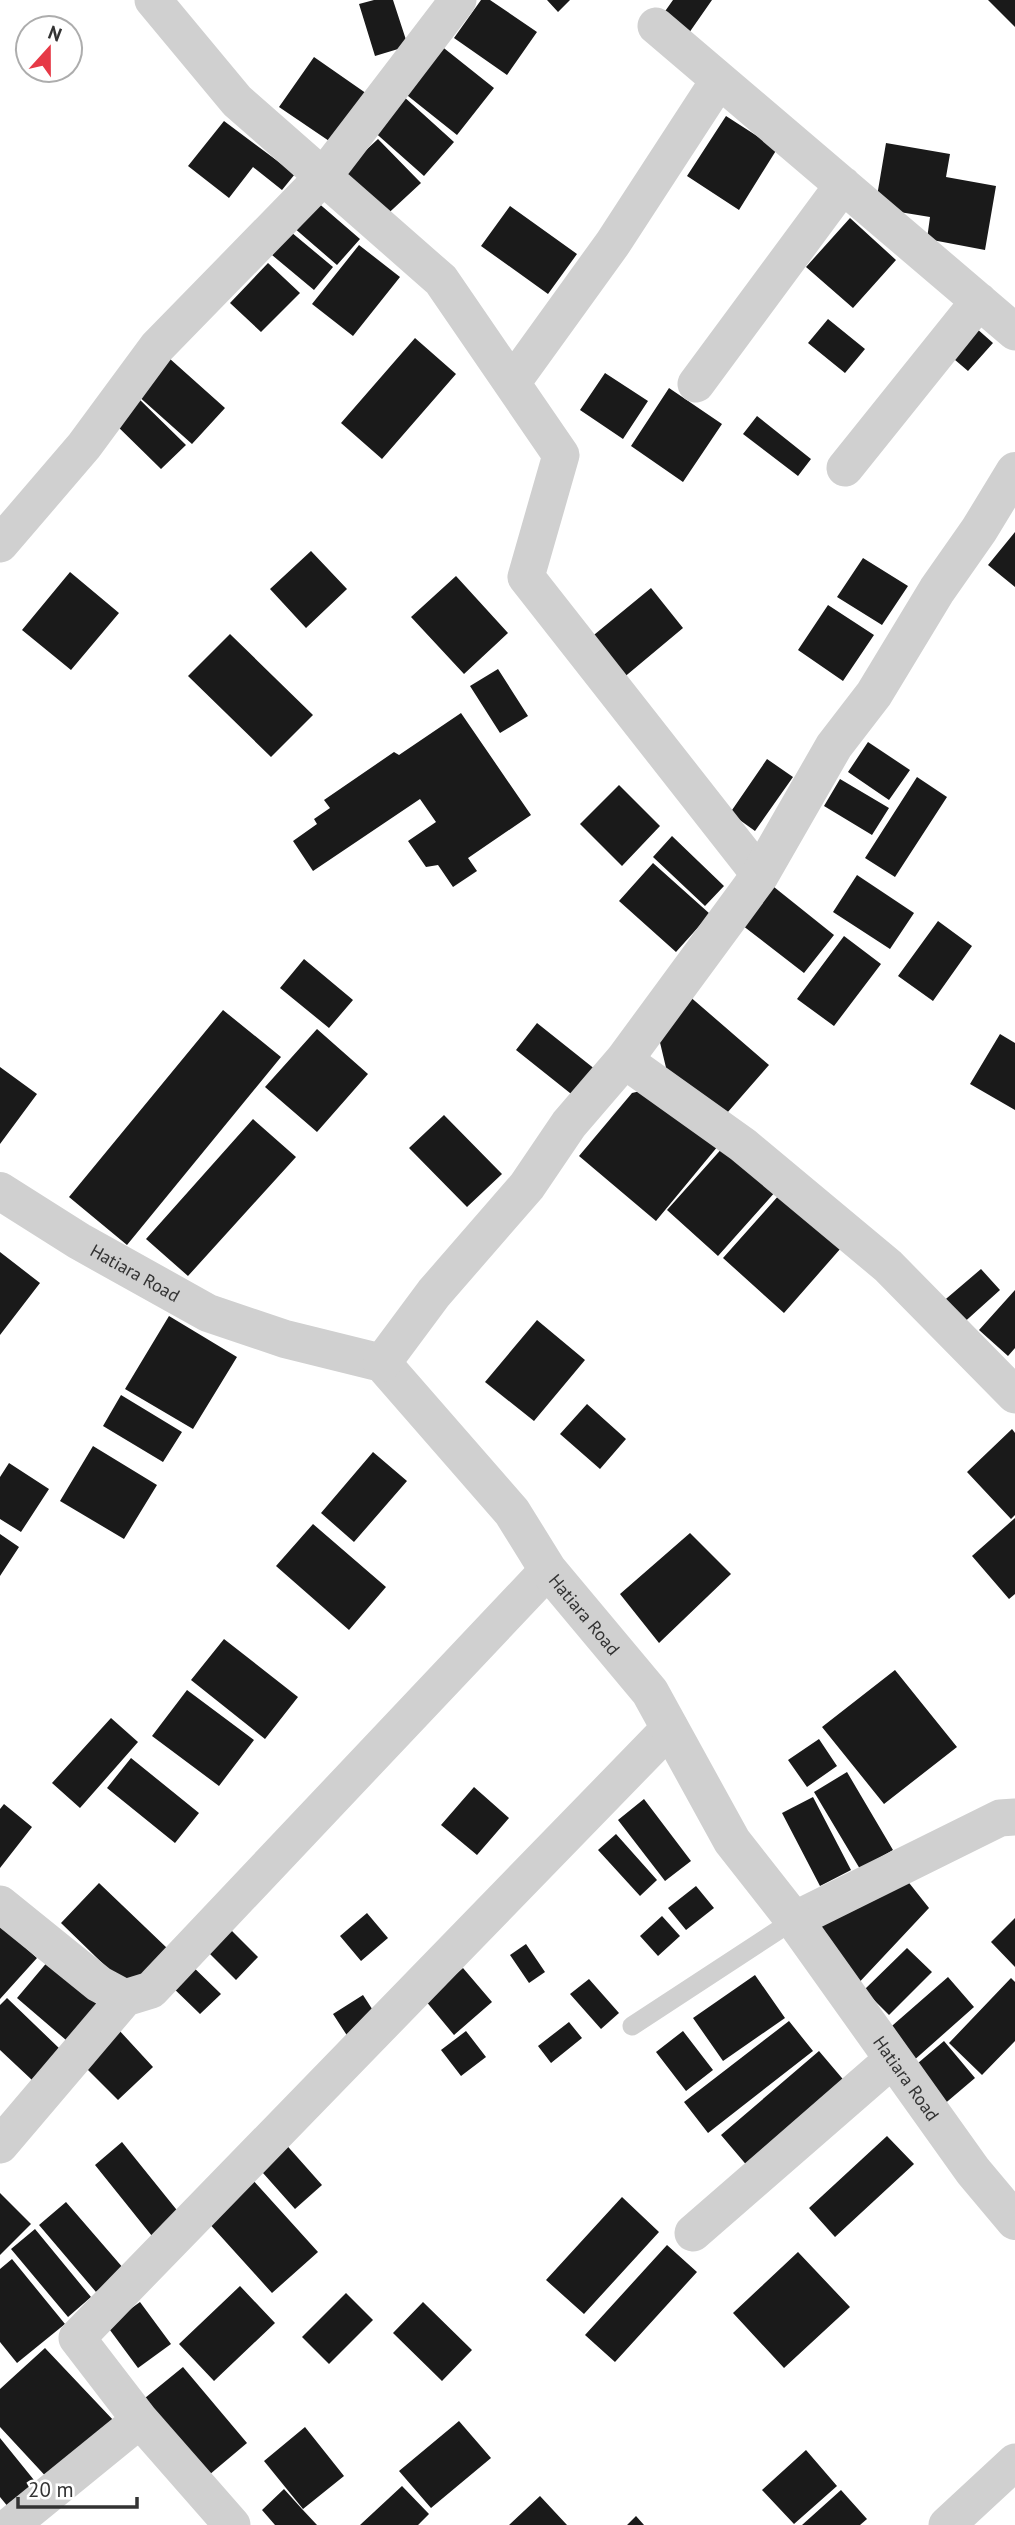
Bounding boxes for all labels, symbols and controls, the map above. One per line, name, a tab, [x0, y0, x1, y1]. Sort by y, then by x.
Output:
north arrow	[14, 14, 84, 84]
text: N	[45, 20, 65, 47]
street label: Hatiara Road	[87, 1238, 184, 1307]
street label: Hatiara Road	[544, 1569, 625, 1659]
street label: Hatiara Road	[869, 2031, 945, 2125]
scale bar	[18, 2466, 136, 2510]
text: 20 m	[28, 2476, 74, 2503]

